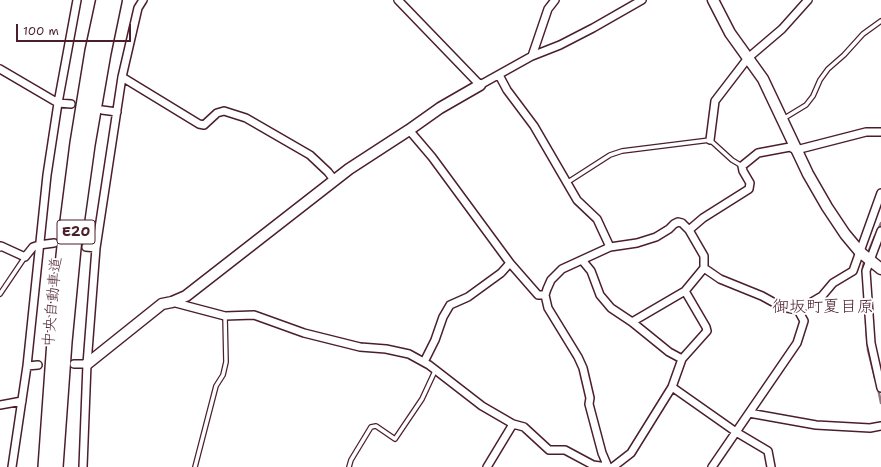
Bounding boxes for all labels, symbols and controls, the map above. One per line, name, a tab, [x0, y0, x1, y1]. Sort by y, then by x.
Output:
scale bar	[18, 16, 133, 42]
text: 100 m	[23, 23, 59, 39]
road number: E20	[57, 220, 95, 244]
street label: 中央自動車道	[40, 256, 66, 348]
district label: 御坂町夏目原	[772, 298, 874, 318]

